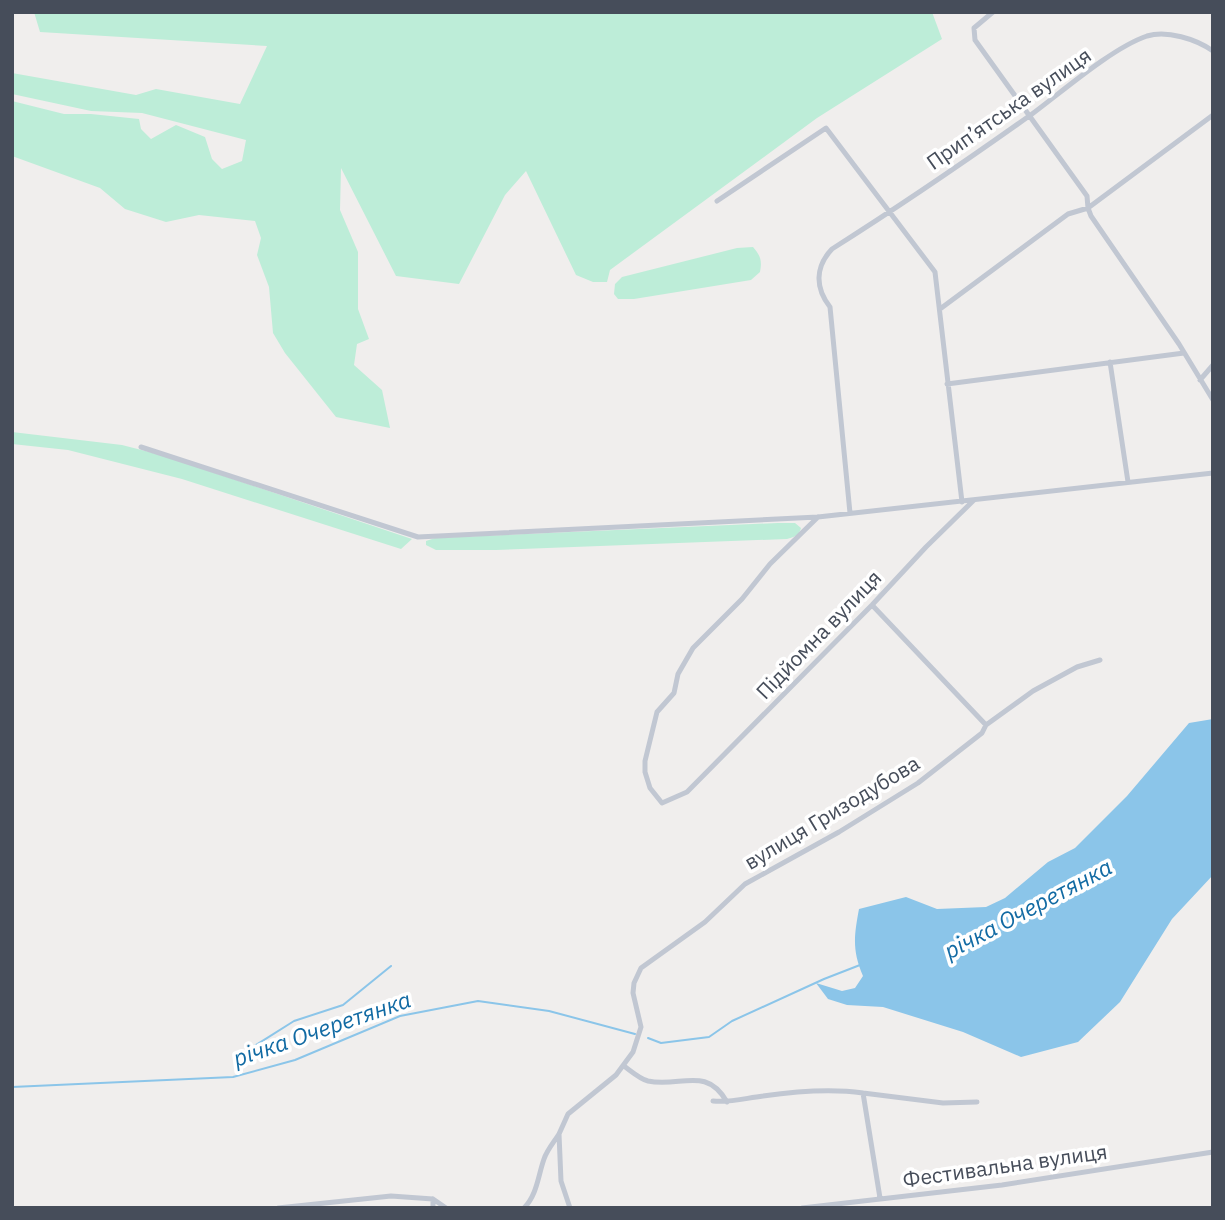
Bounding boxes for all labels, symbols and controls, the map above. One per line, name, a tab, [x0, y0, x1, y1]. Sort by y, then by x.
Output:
street label: Прип’ятська вулиця	[921, 41, 1096, 176]
street label: Підйомна вулиця	[749, 564, 887, 705]
street label: вулиця Гризодубова	[739, 749, 924, 876]
water label: річка Очеретянка	[937, 851, 1117, 966]
water label: річка Очеретянка	[228, 984, 415, 1073]
street label: Фестивальна вулиця	[901, 1137, 1109, 1193]

